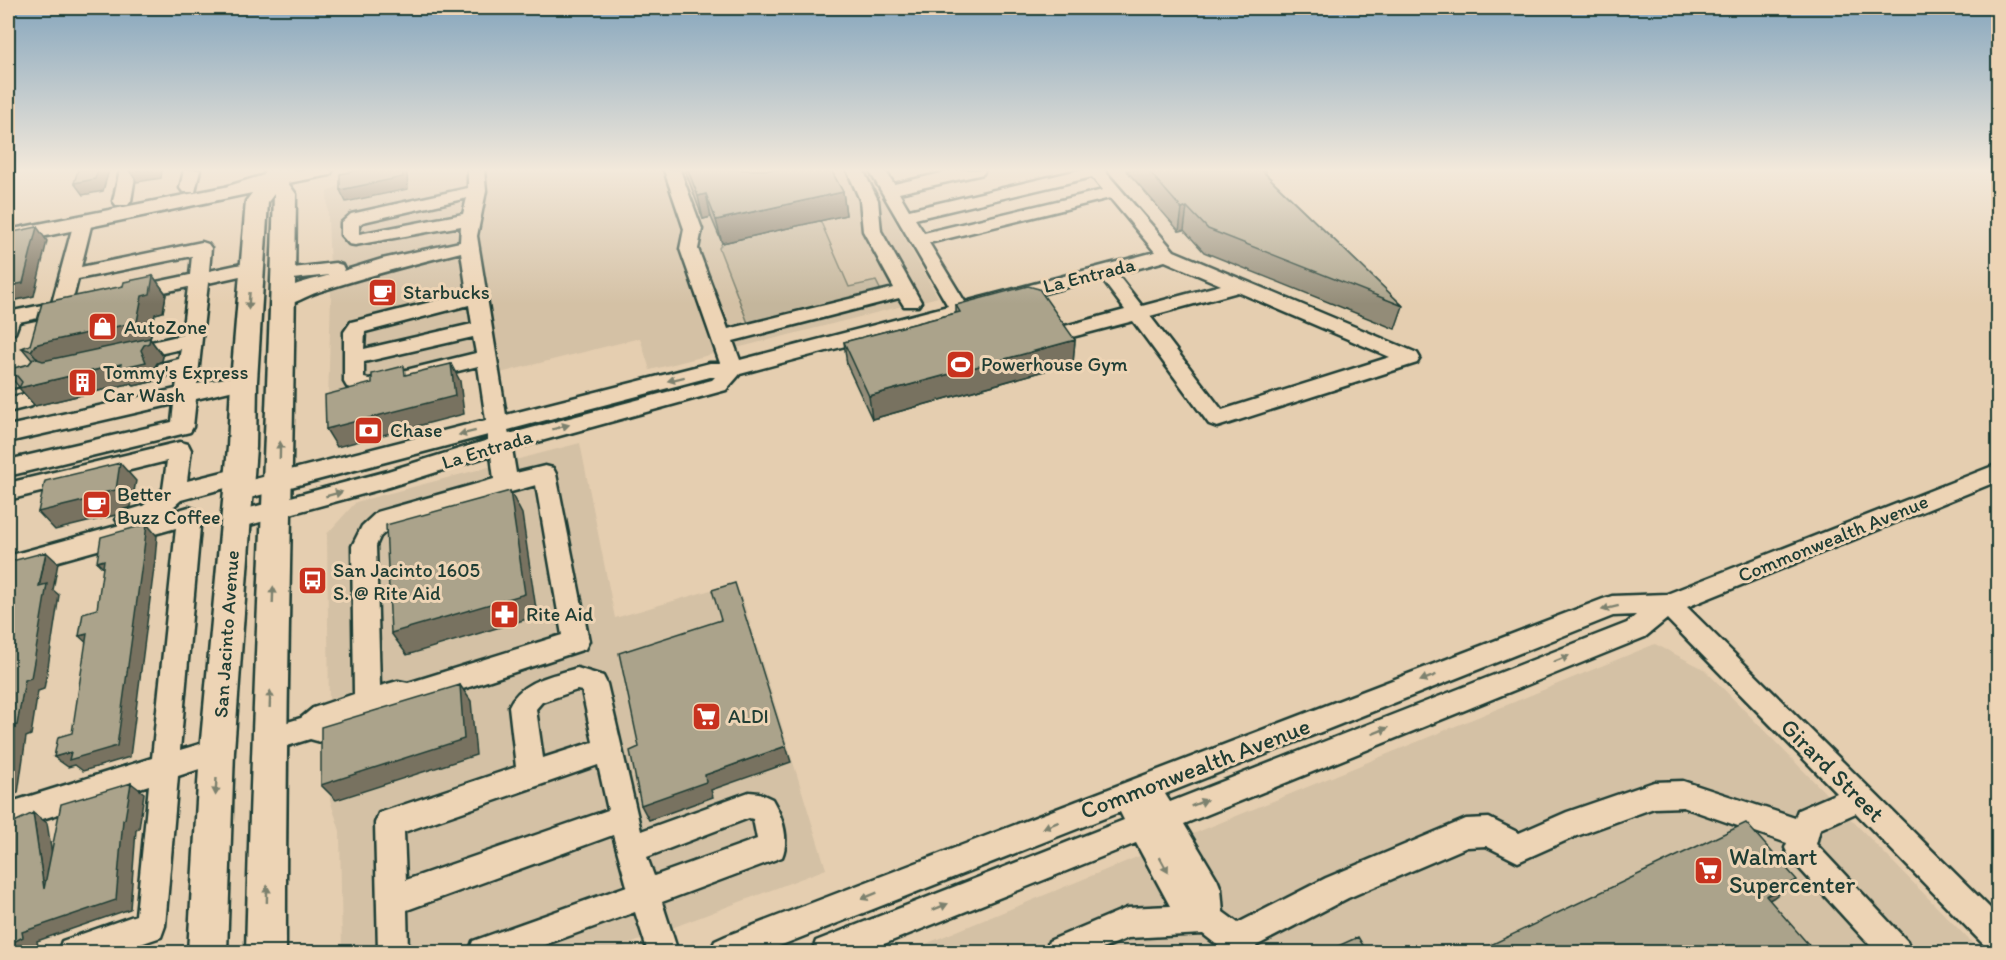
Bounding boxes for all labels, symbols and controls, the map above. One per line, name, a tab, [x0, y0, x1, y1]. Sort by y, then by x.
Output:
street label: La Entrada	[1041, 252, 1138, 298]
cafe icon: Starbucks	[366, 276, 398, 308]
place label: Starbucks	[403, 280, 490, 304]
one-way arrow	[244, 291, 254, 310]
shop icon: AutoZone	[87, 311, 119, 343]
place label: AutoZone	[124, 315, 207, 339]
sports icon: Powerhouse Gym	[944, 348, 976, 380]
place label: Powerhouse Gym	[981, 352, 1128, 376]
place label: Tommy's Express Car Wash	[103, 360, 248, 407]
building icon: Tommy's Express Car Wash	[66, 367, 98, 399]
one-way arrow	[667, 375, 685, 384]
bank icon: Chase	[353, 414, 385, 446]
place label: Chase	[390, 418, 442, 442]
one-way arrow	[553, 422, 571, 431]
street label: La Entrada	[439, 424, 536, 474]
one-way arrow	[457, 429, 475, 438]
one-way arrow	[275, 441, 284, 460]
place label: Better Buzz Coffee	[117, 482, 221, 529]
one-way arrow	[325, 488, 343, 498]
cafe icon: Better Buzz Coffee	[80, 489, 112, 521]
street label: Commonwealth Avenue	[1734, 489, 1932, 587]
street label: San Jacinto Avenue	[208, 549, 244, 719]
place label: San Jacinto 1605 S. @ Rite Aid	[333, 558, 480, 605]
bus stop icon: San Jacinto 1605 S. @ Rite Aid	[296, 565, 328, 597]
one-way arrow	[269, 585, 278, 604]
pharmacy icon: Rite Aid	[489, 598, 521, 630]
place label: Rite Aid	[526, 602, 594, 626]
one-way arrow	[1601, 604, 1619, 614]
one-way arrow	[1553, 654, 1571, 664]
one-way arrow	[1419, 673, 1437, 683]
one-way arrow	[265, 690, 274, 709]
supermarket icon: ALDI	[691, 700, 723, 732]
place label: ALDI	[728, 704, 769, 728]
street label: Commonwealth Avenue	[1076, 711, 1314, 825]
street label: Girard Street	[1775, 712, 1891, 828]
one-way arrow	[1371, 726, 1389, 735]
one-way arrow	[211, 778, 220, 797]
one-way arrow	[1190, 798, 1208, 807]
one-way arrow	[1042, 821, 1060, 830]
place label: Walmart Supercenter	[1729, 842, 1856, 899]
supermarket icon: Walmart Supercenter	[1692, 854, 1724, 886]
one-way arrow	[1159, 857, 1169, 874]
one-way arrow	[262, 885, 272, 904]
one-way arrow	[860, 891, 878, 901]
one-way arrow	[931, 902, 949, 911]

